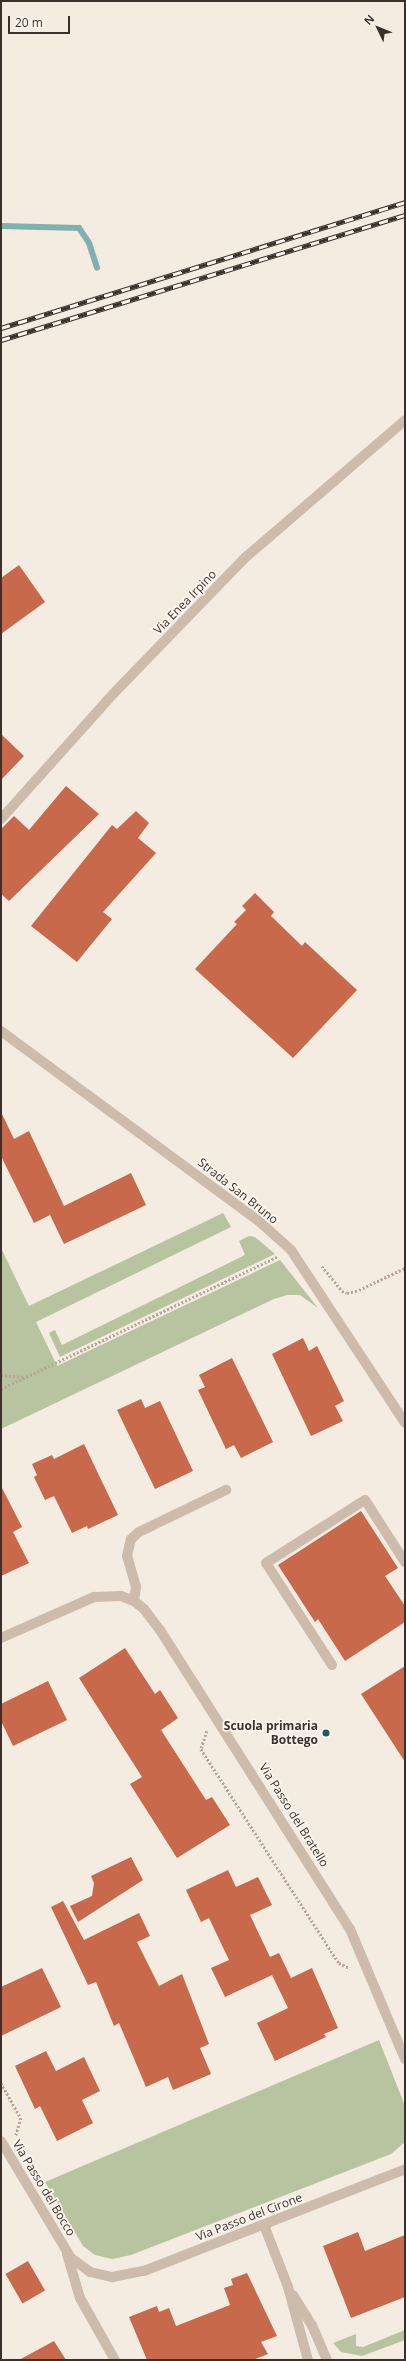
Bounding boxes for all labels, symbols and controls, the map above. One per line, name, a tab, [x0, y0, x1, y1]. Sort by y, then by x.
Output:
scale bar	[10, 8, 72, 34]
north arrow	[358, 8, 398, 48]
text: N	[360, 11, 377, 28]
text: 20 m	[15, 14, 43, 31]
street label: Via Enea Irpino	[151, 567, 219, 637]
street label: Strada San Bruno	[195, 1155, 281, 1227]
place label: Scuola primaria Bottego	[224, 1719, 318, 1747]
marker: Scuola primaria Bottego	[321, 1728, 331, 1738]
street label: Via Passo del Bratello	[256, 1761, 332, 1869]
street label: Via Passo del Bocco	[10, 2137, 78, 2239]
street label: Via Passo del Cirone	[194, 2190, 304, 2244]

